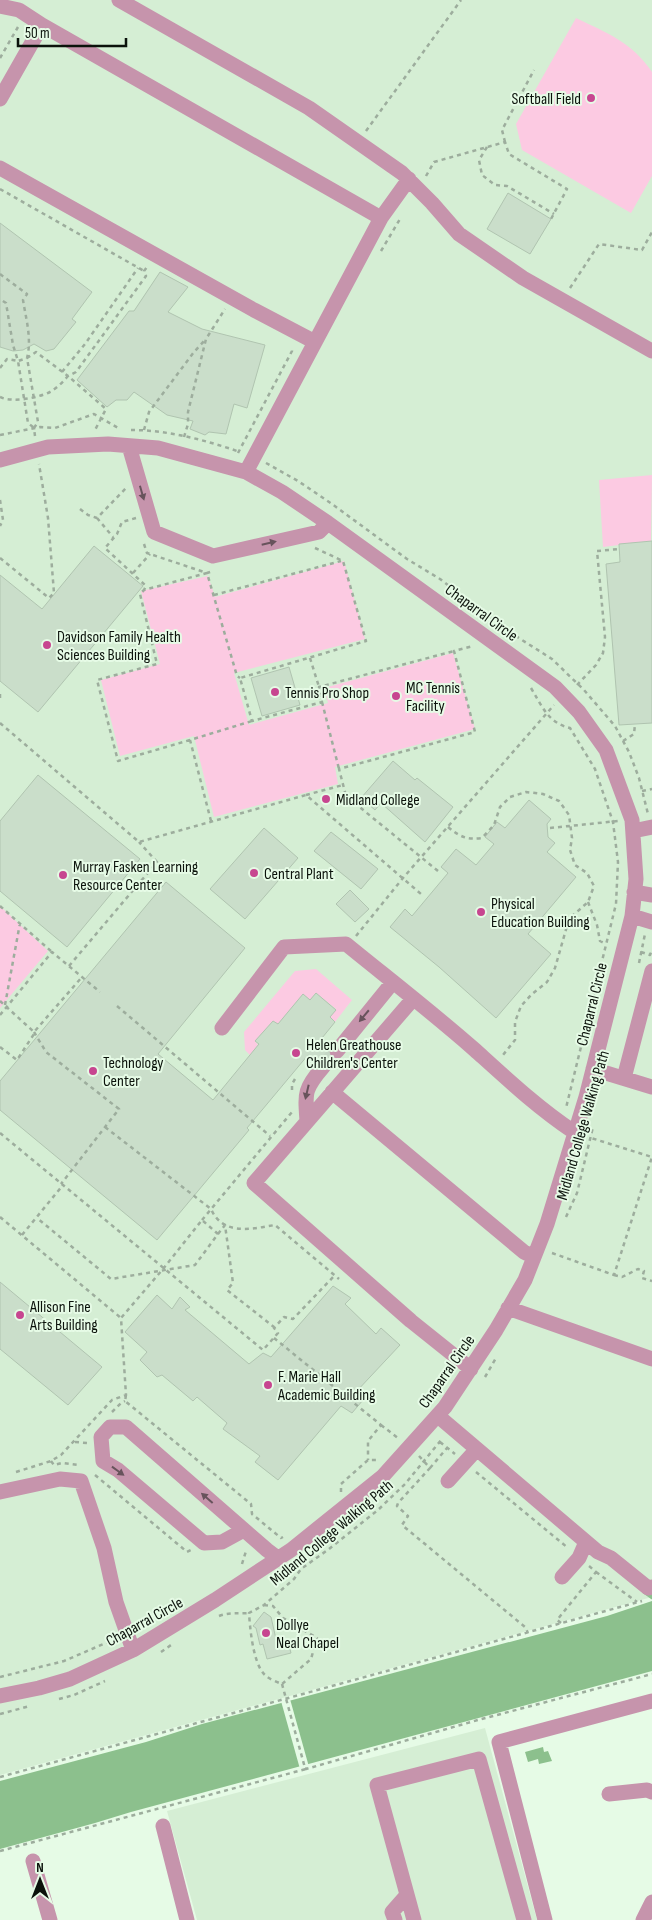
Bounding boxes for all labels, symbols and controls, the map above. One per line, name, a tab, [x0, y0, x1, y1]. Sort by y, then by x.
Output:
scale bar	[18, 15, 125, 47]
text: 50 m	[25, 24, 50, 43]
place label: Softball Field	[511, 90, 581, 109]
marker: Softball Field	[585, 92, 597, 104]
one-way arrow	[139, 485, 147, 500]
one-way arrow	[262, 539, 277, 547]
street label: Chaparral Circle	[441, 581, 521, 646]
place label: Davidson Family Health Sciences Building	[57, 628, 181, 665]
marker: Davidson Family Health Sciences Building	[41, 639, 53, 651]
place label: MC Tennis Facility	[406, 679, 460, 716]
place label: Tennis Pro Shop	[285, 684, 369, 703]
marker: Tennis Pro Shop	[269, 686, 281, 698]
marker: MC Tennis Facility	[390, 690, 402, 702]
place label: Midland College	[336, 791, 420, 810]
marker: Midland College	[320, 793, 332, 805]
place label: Murray Fasken Learning Resource Center	[73, 858, 198, 895]
place label: Central Plant	[264, 865, 334, 884]
marker: Central Plant	[248, 867, 260, 879]
marker: Murray Fasken Learning Resource Center	[57, 869, 69, 881]
place label: Physical Education Building	[491, 895, 590, 932]
marker: Physical Education Building	[475, 906, 487, 918]
street label: Chaparral Circle	[573, 961, 612, 1048]
one-way arrow	[359, 1009, 370, 1022]
place label: Helen Greathouse Children's Center	[306, 1036, 402, 1073]
marker: Helen Greathouse Children's Center	[290, 1047, 302, 1059]
street label: Midland College Walking Path	[553, 1048, 614, 1202]
place label: Technology Center	[103, 1054, 163, 1091]
marker: Technology Center	[87, 1065, 99, 1077]
one-way arrow	[303, 1084, 311, 1100]
place label: Allison Fine Arts Building	[29, 1298, 98, 1335]
marker: Allison Fine Arts Building	[14, 1309, 26, 1321]
street label: Chaparral Circle	[415, 1332, 479, 1412]
place label: F. Marie Hall Academic Building	[277, 1368, 375, 1405]
marker: F. Marie Hall Academic Building	[262, 1379, 274, 1391]
one-way arrow	[111, 1466, 125, 1476]
street label: Midland College Walking Path	[267, 1476, 397, 1590]
one-way arrow	[201, 1493, 214, 1504]
street label: Chaparral Circle	[103, 1593, 187, 1651]
place label: Dollye Neal Chapel	[276, 1616, 339, 1653]
marker: Dollye Neal Chapel	[260, 1627, 272, 1639]
north arrow	[15, 1855, 65, 1905]
text: N	[36, 1859, 44, 1876]

